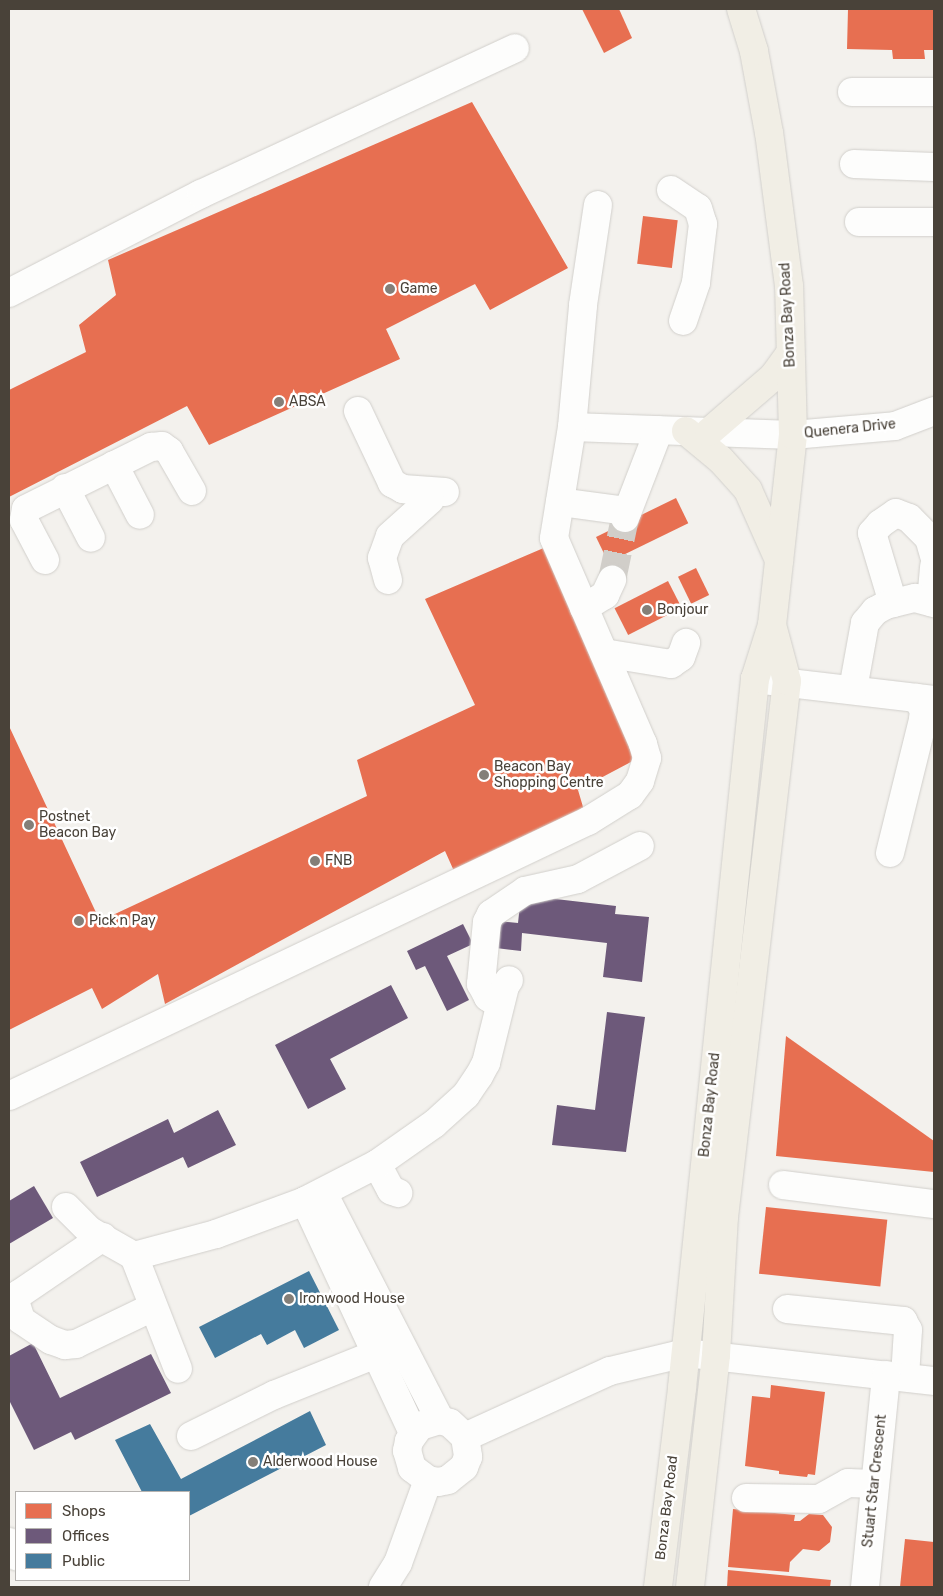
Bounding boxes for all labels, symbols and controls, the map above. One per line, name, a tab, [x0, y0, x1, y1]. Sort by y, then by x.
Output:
street label: Bonza Bay Road	[777, 262, 799, 368]
place label: Game	[400, 281, 438, 297]
marker: Game	[384, 283, 396, 295]
place label: ABSA	[289, 394, 326, 410]
marker: ABSA	[273, 396, 285, 408]
street label: Quenera Drive	[803, 416, 897, 442]
place label: Bonjour	[657, 602, 708, 618]
marker: Bonjour	[641, 604, 653, 616]
place label: Beacon Bay Shopping Centre	[494, 759, 604, 792]
marker: Beacon Bay Shopping Centre	[478, 769, 490, 781]
place label: Postnet Beacon Bay	[39, 809, 116, 842]
marker: Postnet Beacon Bay	[23, 819, 35, 831]
place label: FNB	[325, 853, 352, 869]
marker: FNB	[309, 855, 321, 867]
place label: Pick n Pay	[89, 913, 156, 929]
marker: Pick n Pay	[73, 915, 85, 927]
street label: Bonza Bay Road	[696, 1052, 724, 1158]
place label: Ironwood House	[299, 1291, 405, 1307]
marker: Ironwood House	[283, 1293, 295, 1305]
street label: Stuart Star Crescent	[860, 1413, 890, 1549]
place label: Alderwood House	[263, 1454, 378, 1470]
street label: Bonza Bay Road	[652, 1455, 682, 1561]
marker: Alderwood House	[247, 1456, 259, 1468]
legend	[15, 1491, 190, 1581]
text: Shops	[62, 1502, 106, 1520]
text: Offices	[62, 1527, 109, 1545]
text: Public	[62, 1552, 105, 1570]

